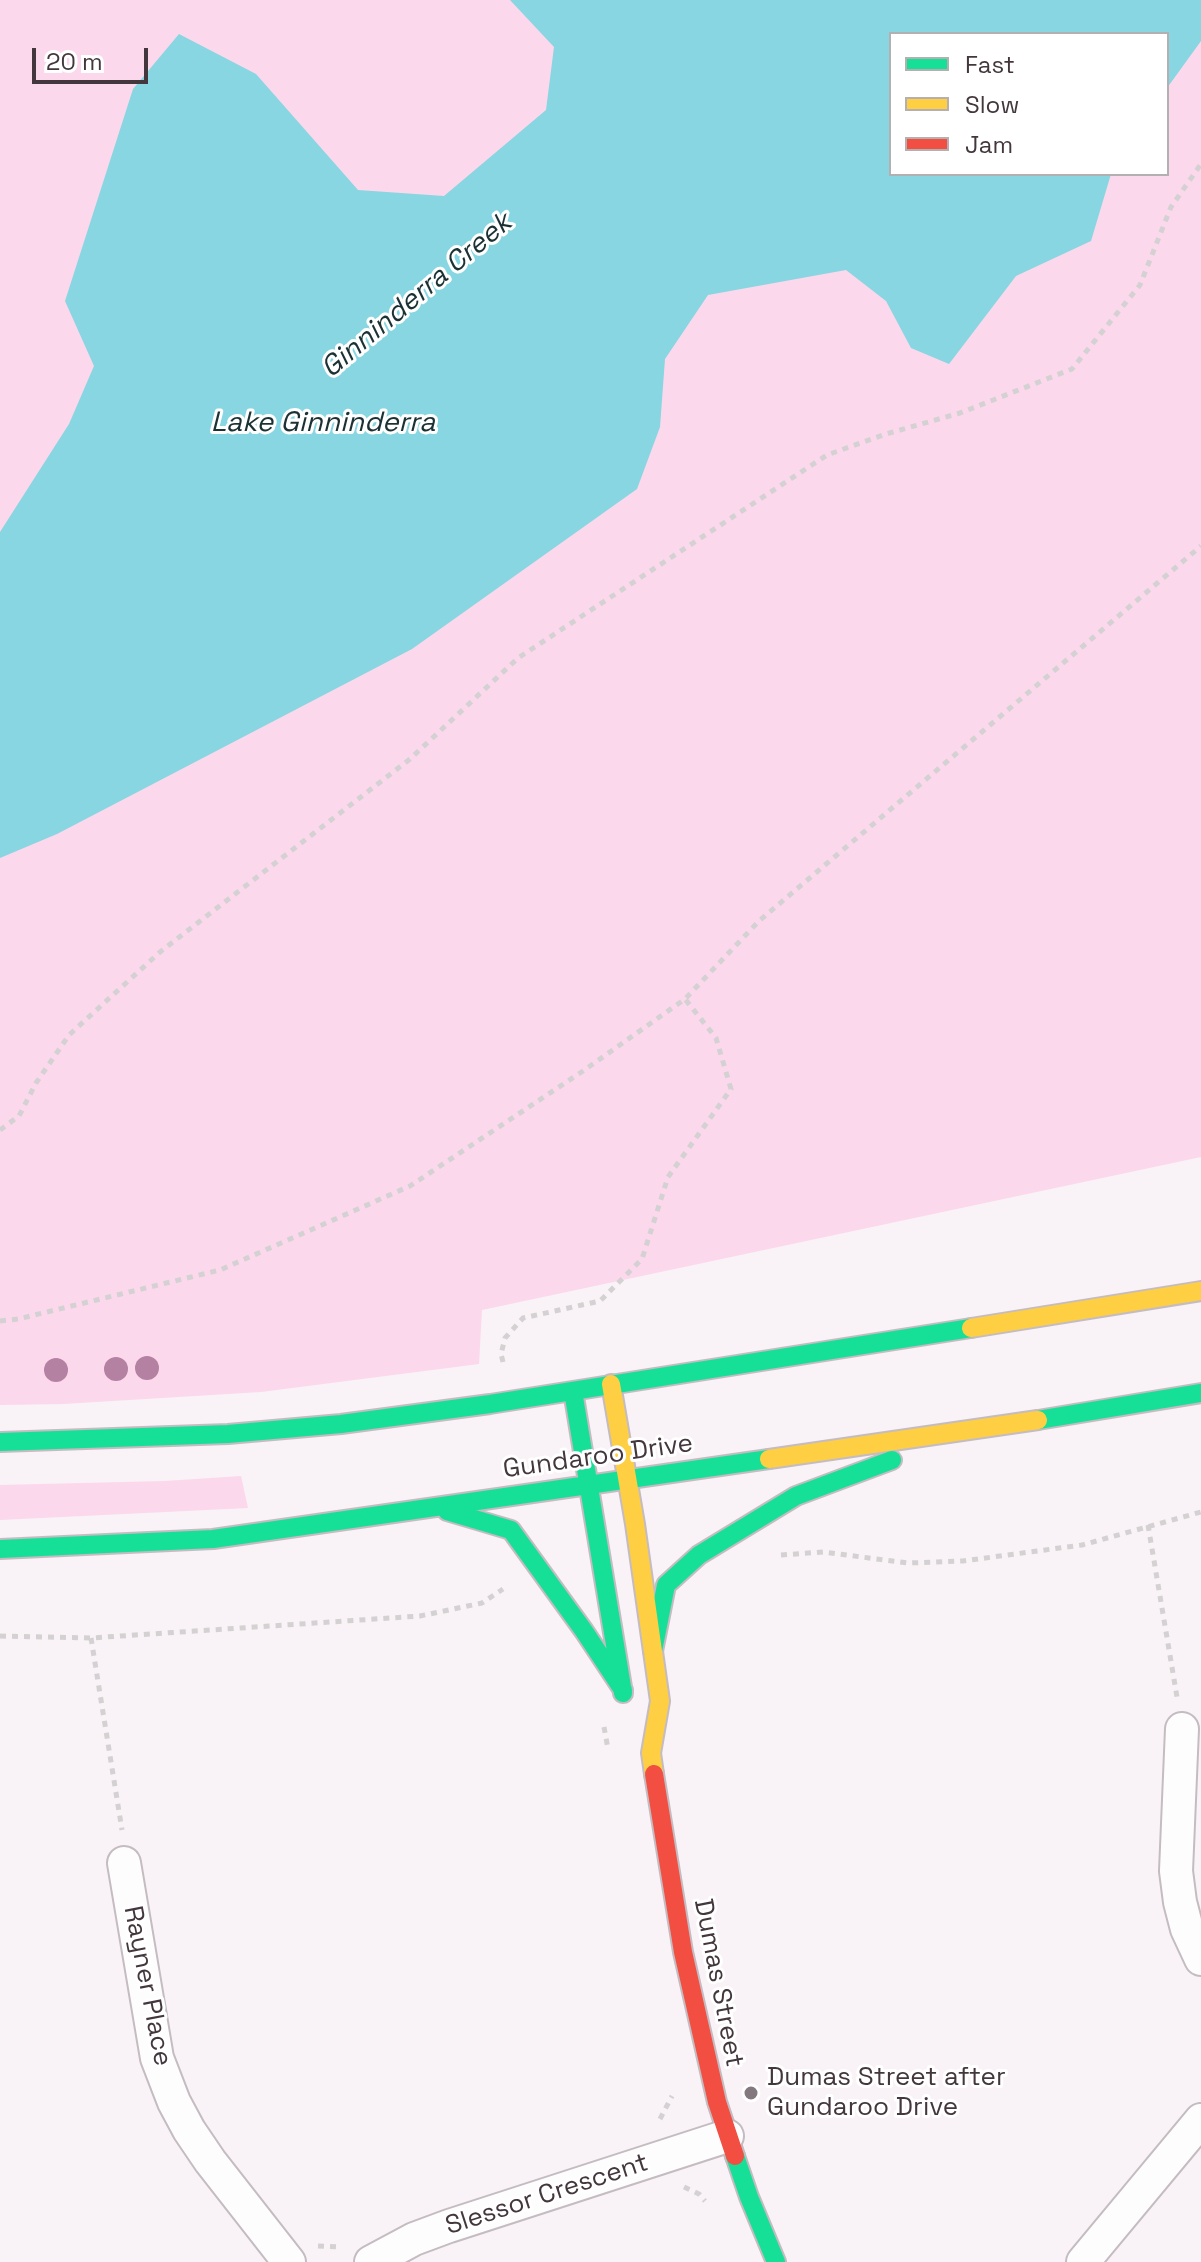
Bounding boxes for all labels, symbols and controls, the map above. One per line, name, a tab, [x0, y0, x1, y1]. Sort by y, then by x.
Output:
scale bar	[36, 32, 152, 82]
legend	[889, 32, 1169, 176]
text: 20 m	[46, 46, 103, 77]
text: Fast	[965, 49, 1015, 80]
text: Slow	[965, 89, 1019, 120]
text: Jam	[965, 129, 1013, 160]
water label: Ginninderra Creek	[315, 206, 519, 386]
water label: Lake Ginninderra	[211, 406, 435, 440]
street label: Gundaroo Drive	[501, 1428, 695, 1486]
street label: Dumas Street	[686, 1896, 750, 2070]
street label: Rayner Place	[116, 1903, 178, 2069]
place label: Dumas Street after Gundaroo Drive	[767, 2062, 1006, 2124]
marker: Dumas Street after Gundaroo Drive	[742, 2084, 760, 2102]
street label: Slessor Crescent	[442, 2148, 652, 2242]

